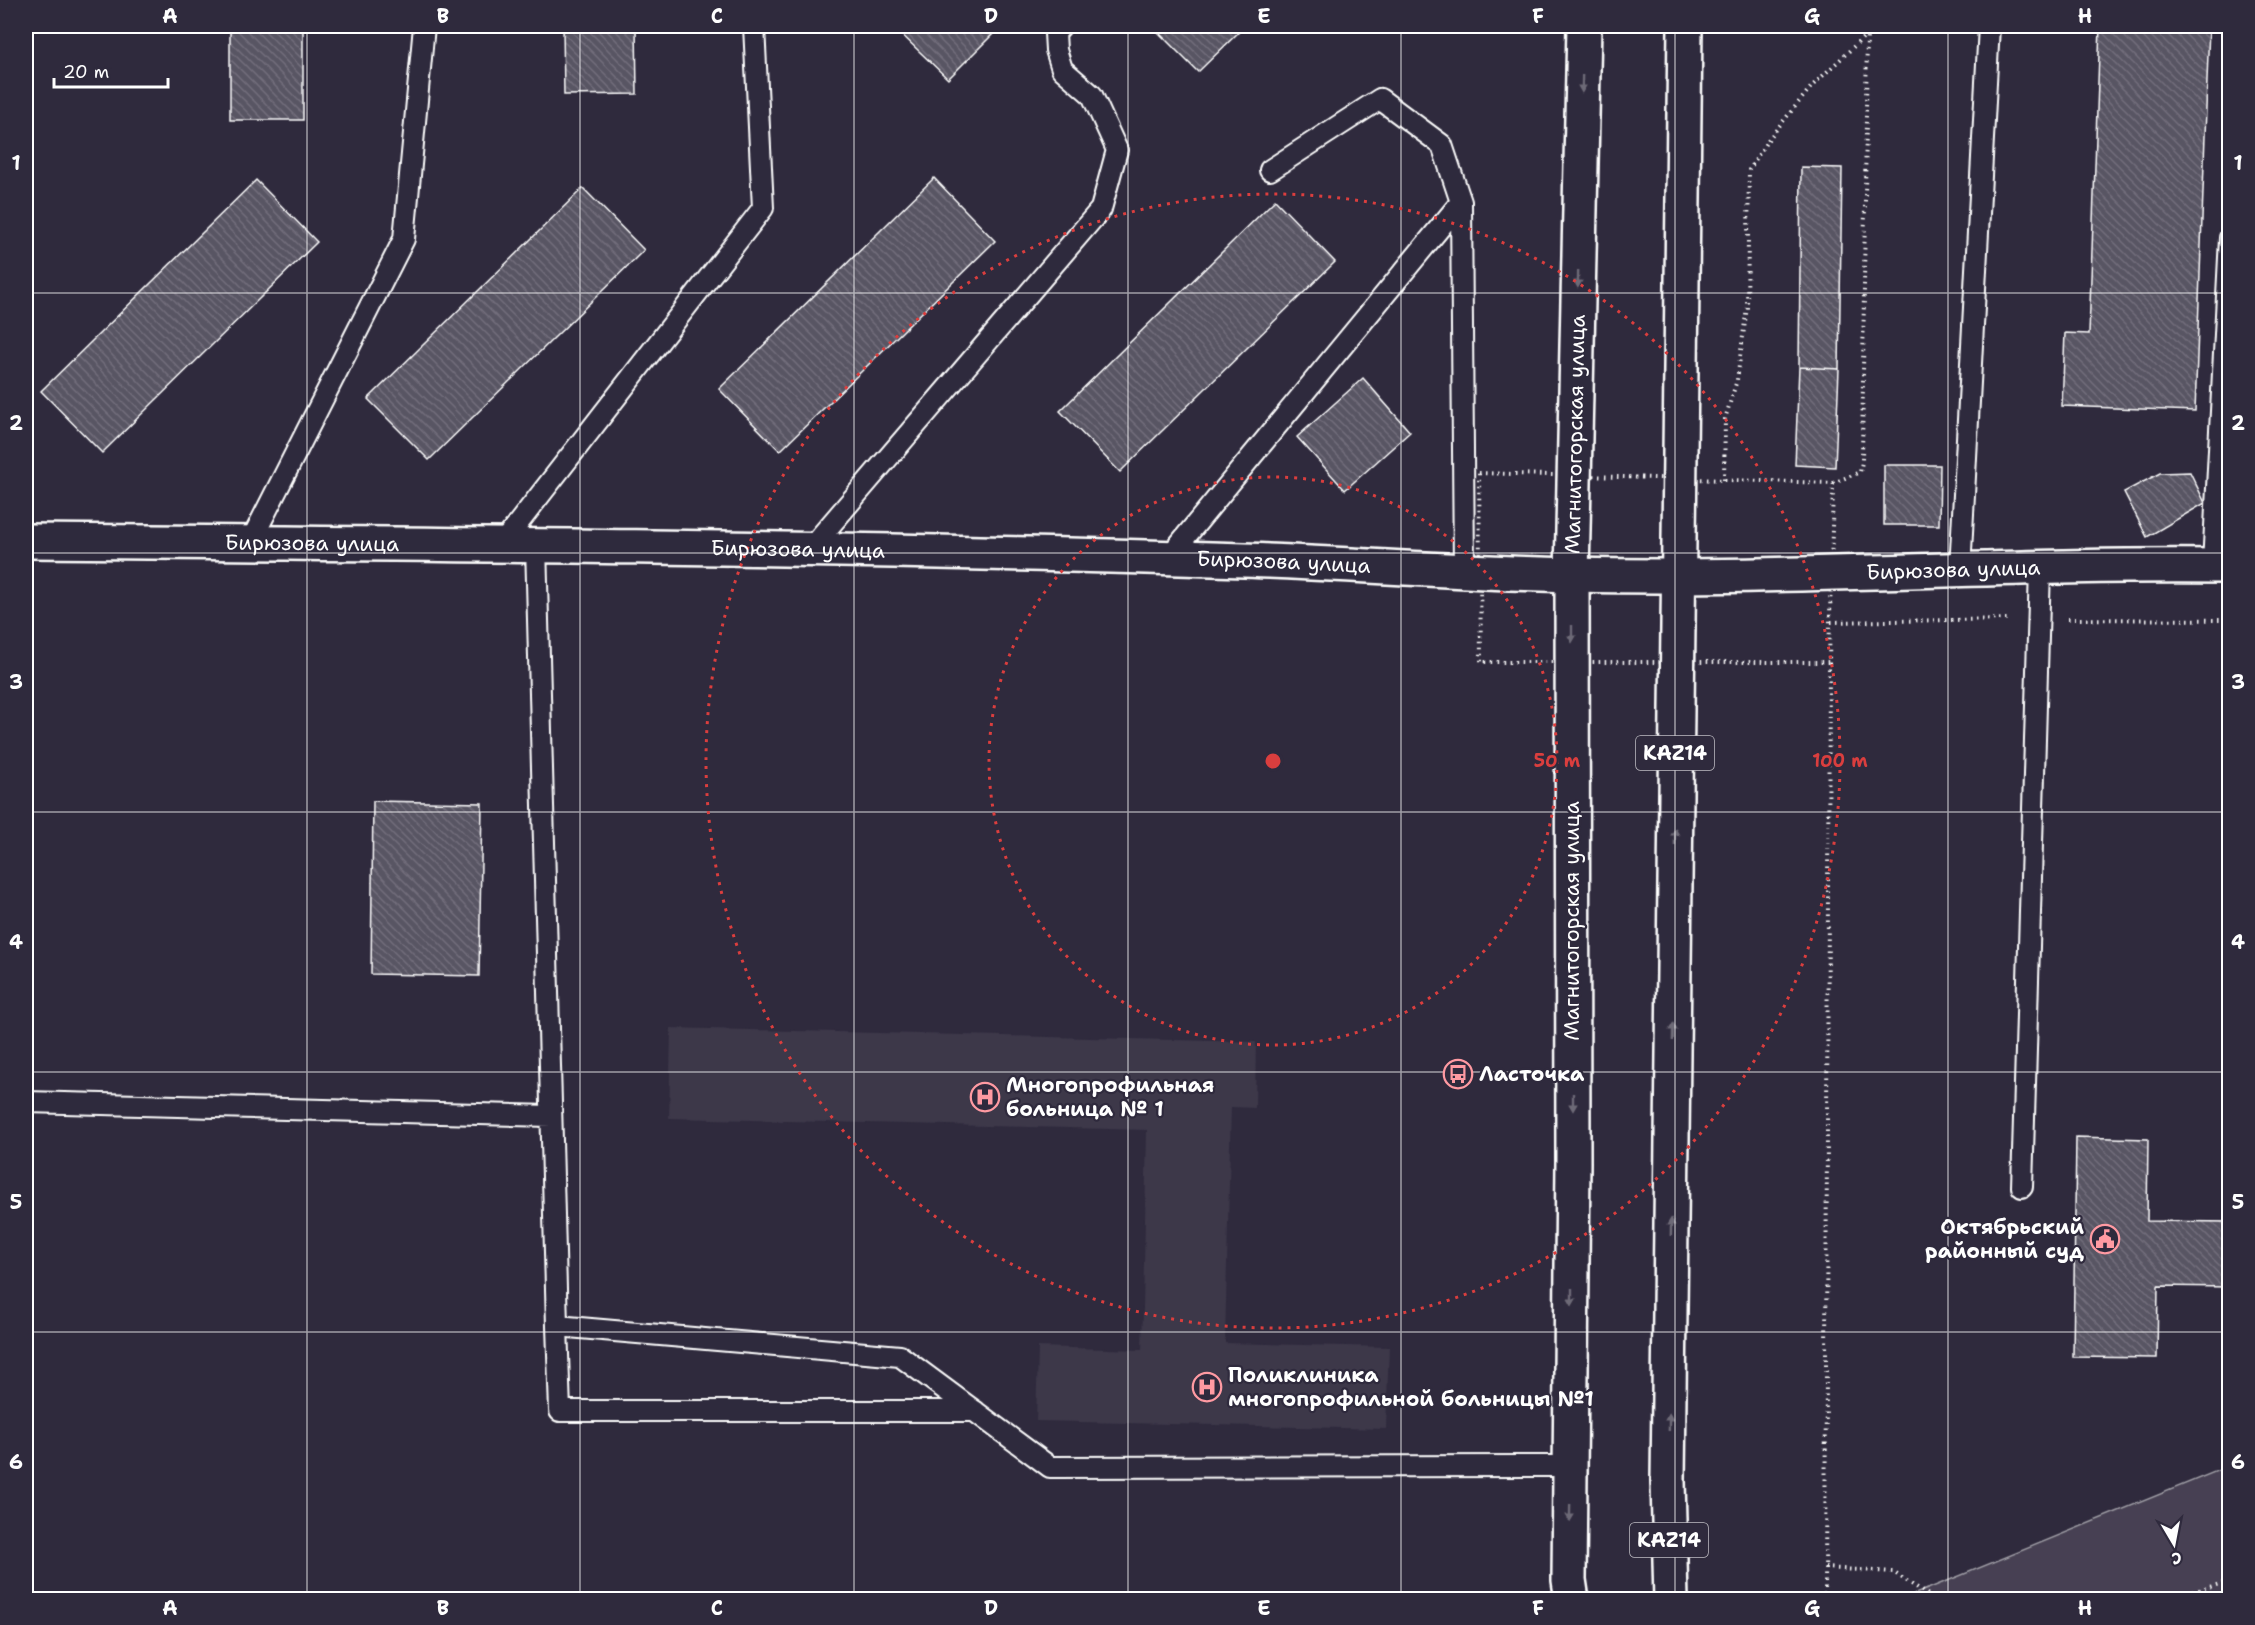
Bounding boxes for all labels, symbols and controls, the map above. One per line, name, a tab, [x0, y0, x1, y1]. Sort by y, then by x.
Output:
text: A	[162, 3, 178, 29]
text: B	[437, 3, 449, 29]
text: C	[711, 3, 723, 29]
text: D	[984, 3, 998, 29]
text: E	[1257, 3, 1271, 29]
text: F	[1532, 3, 1544, 29]
text: G	[1804, 3, 1820, 29]
text: H	[2078, 3, 2092, 29]
scale bar	[54, 51, 168, 89]
text: 20 m	[63, 60, 109, 84]
one-way arrow	[1578, 74, 1587, 93]
text: 1	[11, 150, 21, 176]
text: 1	[2233, 150, 2243, 176]
one-way arrow	[1573, 269, 1583, 288]
street label: Магнитогорская улица	[1558, 314, 1592, 554]
text: 2	[9, 410, 23, 436]
text: 2	[2231, 410, 2245, 436]
street label: Бирюзова улица	[225, 529, 399, 558]
street label: Бирюзова улица	[711, 534, 885, 565]
street label: Бирюзова улица	[1196, 545, 1372, 580]
street label: Бирюзова улица	[1866, 553, 2041, 586]
one-way arrow	[1567, 624, 1577, 643]
text: 3	[9, 669, 23, 695]
text: 3	[2231, 669, 2245, 695]
road number: KAZ14	[1636, 736, 1714, 770]
text: 50 m	[1534, 749, 1581, 773]
text: 100 m	[1812, 749, 1868, 773]
centre of rings	[1263, 751, 1283, 771]
street label: Магнитогорская улица	[1558, 801, 1586, 1041]
one-way arrow	[1670, 828, 1679, 847]
text: 4	[9, 929, 23, 955]
text: 4	[2231, 929, 2245, 955]
one-way arrow	[1668, 1023, 1678, 1042]
bus stop icon: Ласточка	[1442, 1058, 1474, 1090]
place label: Ласточка	[1479, 1060, 1585, 1088]
place label: Многопрофильная больница № 1	[1006, 1071, 1214, 1123]
hospital icon: Многопрофильная больница № 1	[969, 1081, 1001, 1113]
one-way arrow	[1568, 1092, 1578, 1111]
text: 5	[10, 1189, 22, 1215]
text: 5	[2232, 1189, 2244, 1215]
place label: Октябрьский районный суд	[1925, 1213, 2084, 1265]
one-way arrow	[1666, 1218, 1676, 1237]
public building icon: Октябрьский районный суд	[2089, 1223, 2121, 1255]
one-way arrow	[1567, 1287, 1577, 1306]
place label: Поликлиника многопрофильной больницы №1	[1228, 1361, 1594, 1413]
hospital icon: Поликлиника многопрофильной больницы №1	[1191, 1371, 1223, 1403]
one-way arrow	[1664, 1413, 1674, 1432]
text: 6	[9, 1449, 23, 1475]
text: 6	[2231, 1449, 2245, 1475]
one-way arrow	[1565, 1503, 1575, 1522]
north arrow	[2144, 1514, 2204, 1574]
road number: KAZ14	[1630, 1523, 1708, 1557]
text: С	[2170, 1547, 2183, 1570]
text: A	[162, 1595, 178, 1621]
text: B	[437, 1595, 449, 1621]
text: C	[711, 1595, 723, 1621]
text: D	[984, 1595, 998, 1621]
text: E	[1257, 1595, 1271, 1621]
text: F	[1532, 1595, 1544, 1621]
text: G	[1804, 1595, 1820, 1621]
text: H	[2078, 1595, 2092, 1621]

